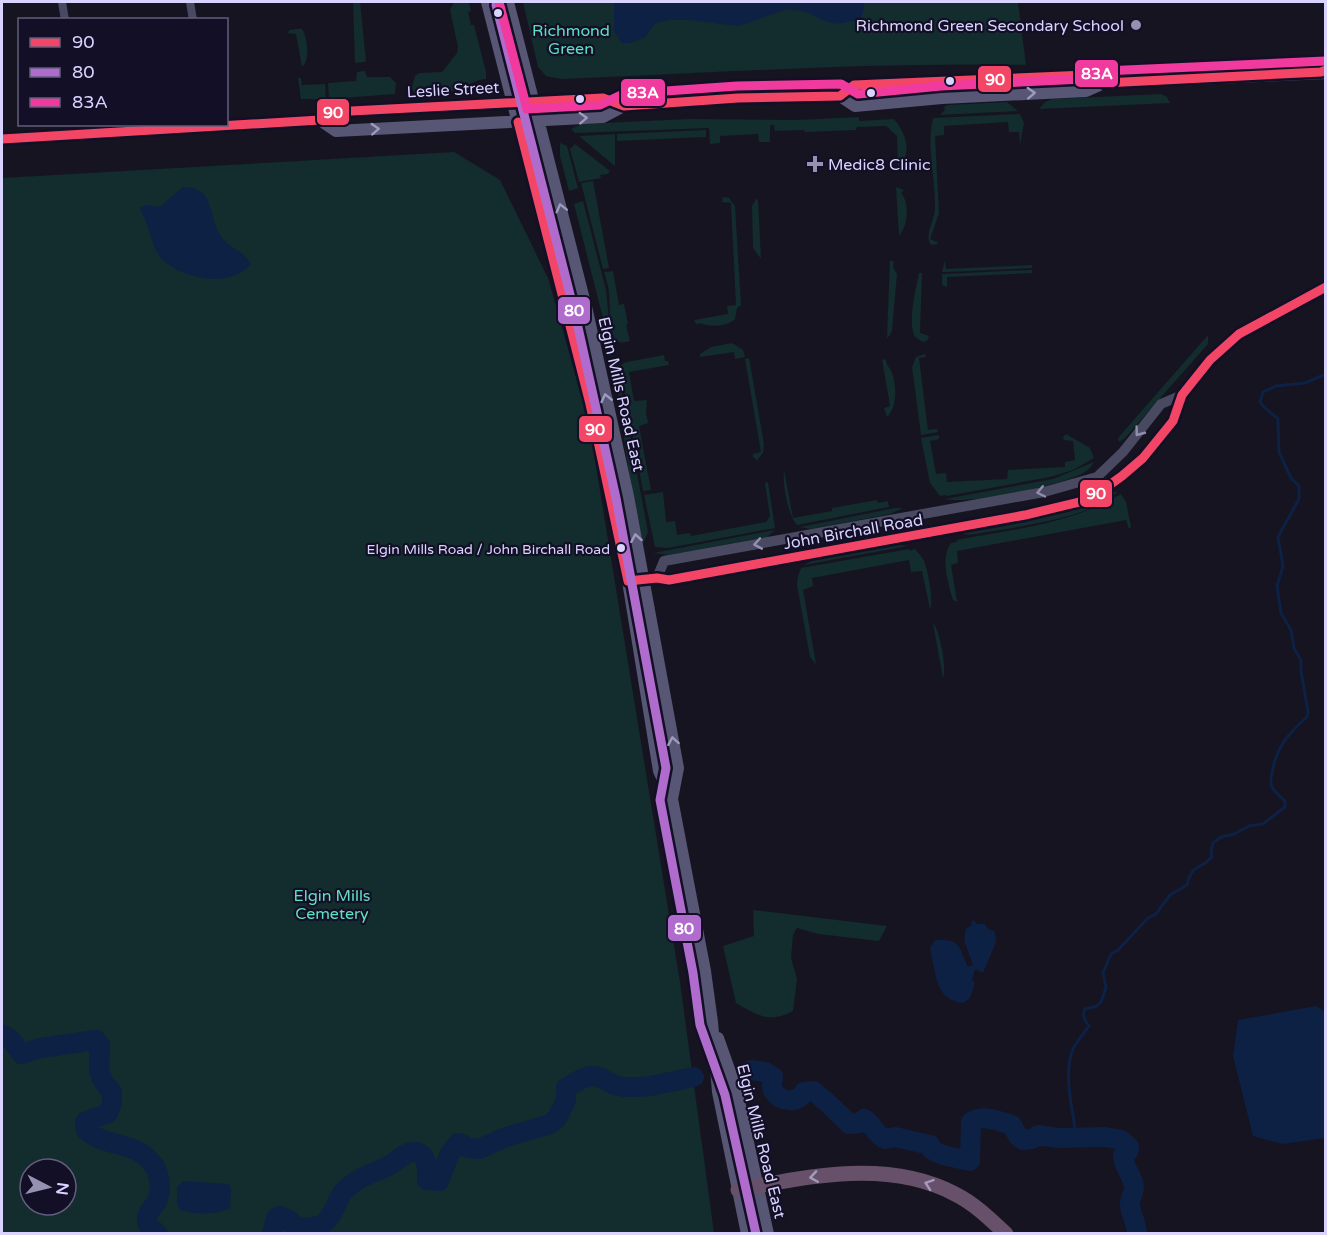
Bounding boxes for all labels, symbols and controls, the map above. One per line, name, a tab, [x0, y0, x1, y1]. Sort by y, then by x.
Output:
unlabelled marker	[492, 7, 504, 19]
place label: Richmond Green Secondary School	[856, 16, 1124, 36]
legend	[18, 18, 228, 126]
marker: Richmond Green Secondary School	[1129, 18, 1143, 32]
park label: Richmond Green	[532, 21, 610, 59]
text: 90	[72, 31, 95, 53]
line badge: 83A	[1074, 59, 1119, 88]
text: 80	[72, 61, 95, 83]
text: 83A	[1081, 64, 1113, 84]
line badge: 90	[977, 65, 1012, 93]
text: 90	[985, 70, 1005, 90]
unlabelled marker	[944, 75, 956, 87]
street label: Leslie Street	[406, 78, 500, 102]
line badge: 83A	[620, 78, 666, 107]
text: 83A	[627, 83, 659, 103]
unlabelled marker	[865, 87, 877, 99]
one-way arrow	[1027, 87, 1036, 100]
text: 83A	[72, 91, 108, 113]
unlabelled marker	[574, 93, 586, 105]
line badge: 90	[316, 98, 350, 126]
text: 90	[323, 103, 343, 123]
one-way arrow	[578, 112, 587, 125]
one-way arrow	[371, 122, 380, 135]
marker: Medic8 Clinic	[806, 155, 824, 173]
place label: Medic8 Clinic	[828, 155, 930, 175]
one-way arrow	[555, 203, 568, 213]
line badge: 80	[557, 296, 591, 325]
text: 80	[564, 301, 584, 321]
street label: Elgin Mills Road East	[593, 315, 649, 474]
one-way arrow	[601, 393, 614, 403]
line badge: 90	[578, 415, 613, 443]
text: 90	[585, 420, 605, 440]
one-way arrow	[1135, 425, 1146, 436]
line badge: 90	[1079, 479, 1113, 508]
text: 90	[1086, 484, 1106, 504]
one-way arrow	[1036, 485, 1046, 498]
street label: John Birchall Road	[782, 510, 924, 554]
one-way arrow	[630, 533, 643, 543]
one-way arrow	[753, 537, 763, 550]
place label: Elgin Mills Road / John Birchall Road	[367, 541, 610, 558]
marker: Elgin Mills Road / John Birchall Road	[615, 542, 627, 554]
one-way arrow	[667, 737, 680, 747]
park label: Elgin Mills Cemetery	[293, 886, 371, 924]
line badge: 80	[667, 914, 702, 942]
text: 80	[674, 919, 694, 939]
street label: Elgin Mills Road East	[732, 1062, 790, 1221]
north arrow	[18, 1157, 78, 1217]
one-way arrow	[809, 1171, 819, 1183]
one-way arrow	[924, 1178, 935, 1191]
text: N	[51, 1181, 73, 1196]

